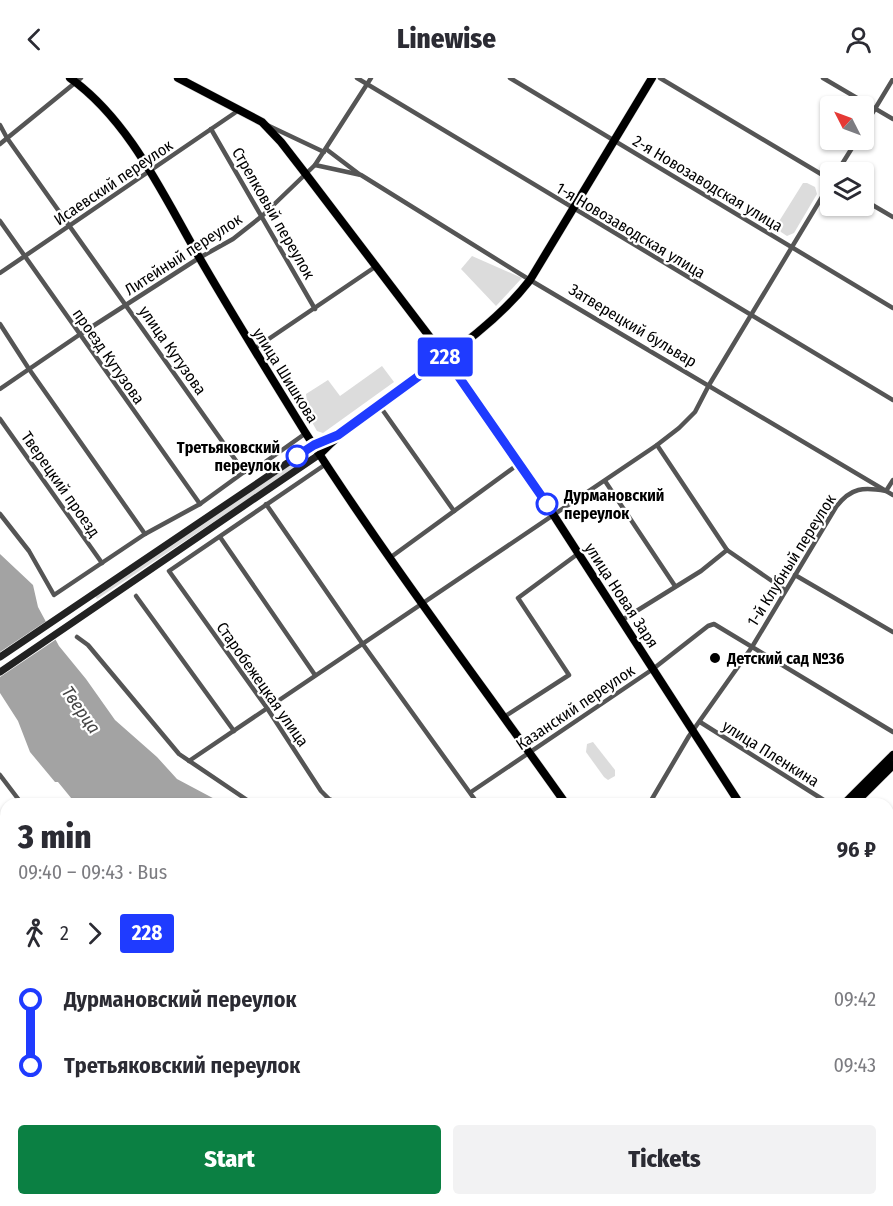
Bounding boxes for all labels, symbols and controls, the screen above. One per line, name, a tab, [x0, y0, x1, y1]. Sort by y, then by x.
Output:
icon: back	[18, 23, 51, 56]
text: Linewise	[397, 23, 496, 55]
icon: person	[842, 23, 875, 56]
north arrow	[820, 96, 874, 150]
map controls	[820, 96, 874, 216]
street label: 2-я Новозаводская улица	[629, 131, 786, 236]
street label: Исаевский переулок	[50, 135, 177, 229]
street label: Стрелковый переулок	[228, 144, 319, 283]
button: layers	[820, 162, 874, 216]
street label: 1-я Новозаводская улица	[553, 178, 709, 283]
street label: Литейный переулок	[121, 209, 246, 299]
street label: Затверецкий бульвар	[565, 280, 700, 371]
street label: улица Кутузова	[135, 302, 210, 398]
street label: проезд Кутузова	[69, 305, 149, 408]
street label: улица Шишкова	[249, 324, 322, 426]
line badge: 228	[410, 338, 480, 376]
text: 228	[430, 344, 460, 370]
street label: Тверецкий проезд	[17, 428, 104, 541]
place label: Третьяковский переулок	[177, 438, 281, 475]
marker: Третьяковский переулок	[286, 445, 308, 467]
place label: Дурмановский переулок	[563, 486, 664, 523]
street label: 1-й Клубный переулок	[743, 490, 840, 630]
marker: Дурмановский переулок	[536, 493, 558, 515]
street label: улица Новая Заря	[581, 539, 663, 651]
street label: Старобежецкая улица	[213, 618, 313, 750]
place label: Детский сад №36	[726, 649, 845, 668]
marker: Детский сад №36	[708, 651, 722, 665]
street label: Казанский переулок	[512, 660, 638, 754]
water label: Тверца	[57, 682, 105, 738]
street label: улица Пленкина	[719, 716, 823, 791]
text: 3 min	[18, 817, 91, 857]
text: 96 ₽	[837, 836, 876, 863]
text: 09:40 – 09:43 · Bus	[18, 860, 167, 884]
icon: walk	[18, 917, 51, 950]
icon: forward	[78, 917, 111, 950]
text: 228	[132, 920, 162, 946]
text: 2	[60, 921, 69, 945]
text: Дурмановский переулок	[64, 986, 296, 1013]
text: 09:42	[834, 987, 876, 1011]
text: Третьяковский переулок	[64, 1052, 300, 1079]
text: 09:43	[833, 1053, 876, 1077]
button: Start	[18, 1125, 441, 1194]
button: Tickets	[453, 1125, 876, 1194]

